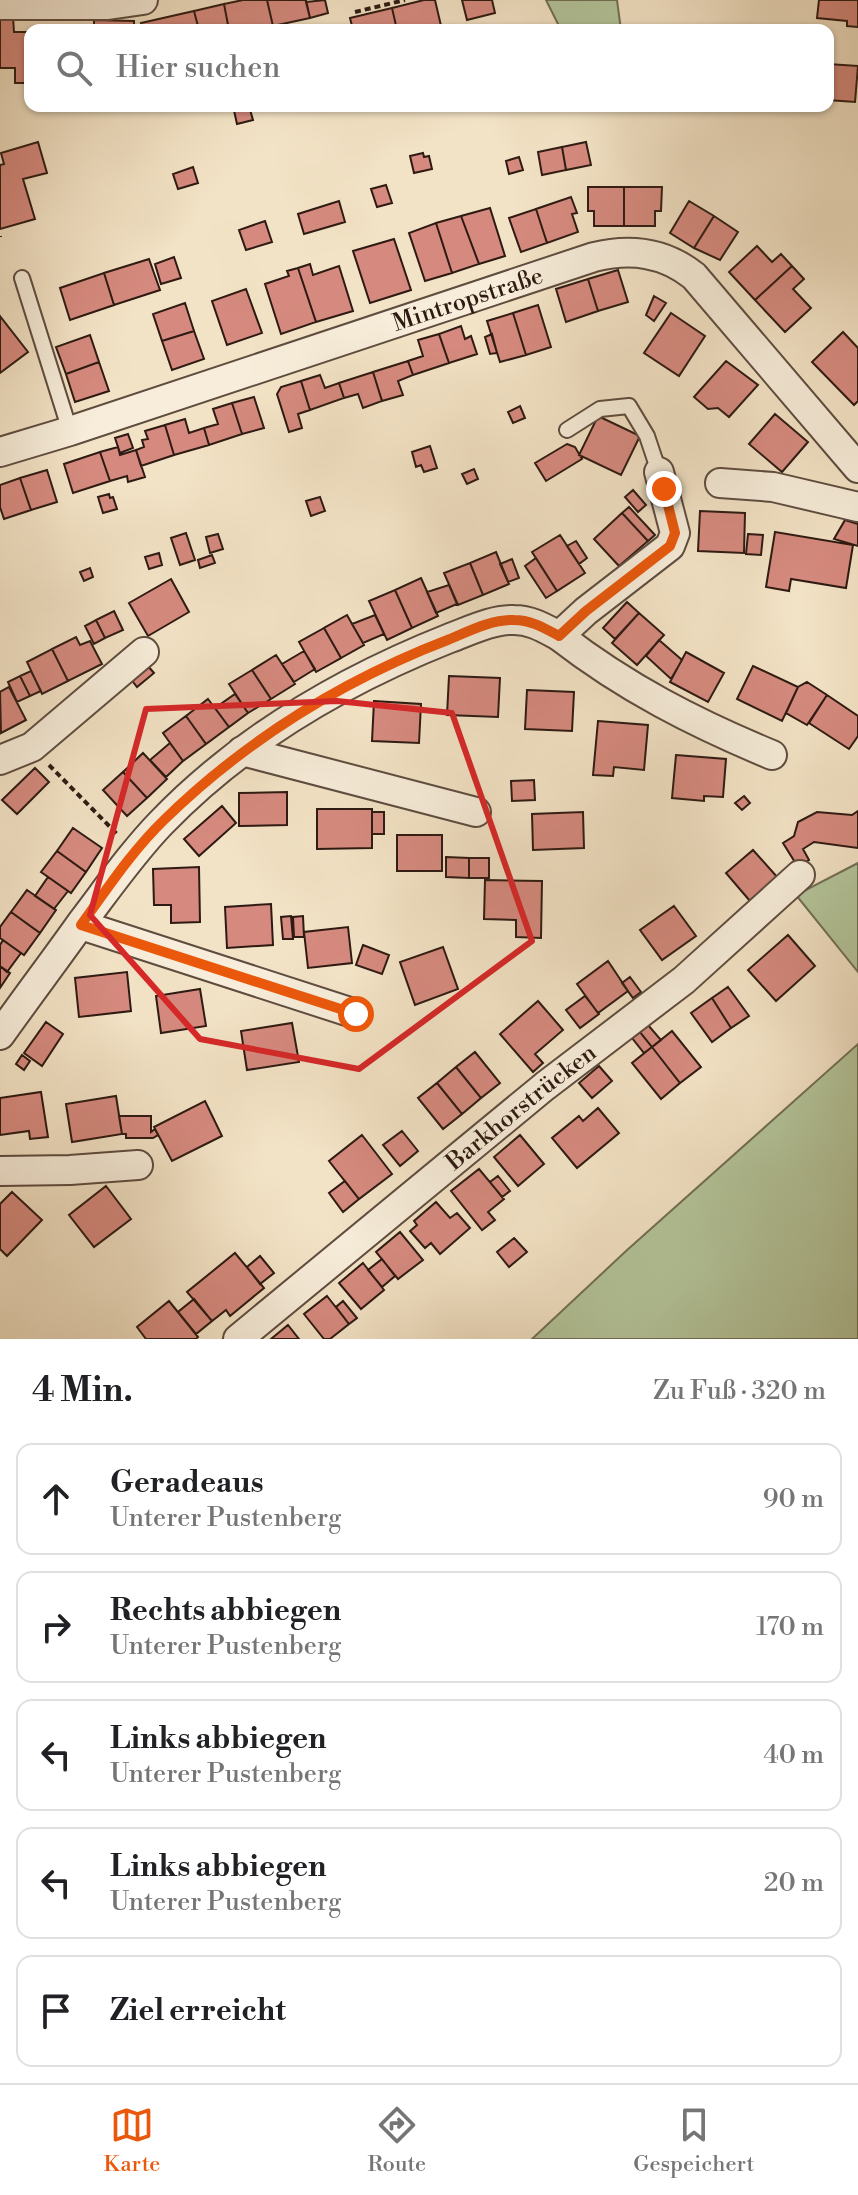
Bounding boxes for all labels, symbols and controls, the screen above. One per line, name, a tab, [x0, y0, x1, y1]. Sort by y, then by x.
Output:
search box	[24, 24, 834, 112]
icon: search	[52, 46, 96, 90]
text: Hier suchen	[116, 49, 280, 87]
street label: Mintropstraße	[389, 261, 547, 339]
route end	[646, 471, 682, 507]
route start	[338, 996, 374, 1032]
street label: Barkhorstrücken	[440, 1038, 603, 1178]
text: 4 Min.	[32, 1370, 133, 1412]
text: Zu Fuß · 320 m	[653, 1375, 826, 1407]
text: Geradeaus	[110, 1464, 264, 1502]
icon: ahead	[34, 1477, 78, 1521]
text: 90 m	[763, 1483, 824, 1515]
text: Unterer Pustenberg	[110, 1502, 341, 1534]
text: Rechts abbiegen	[110, 1592, 341, 1630]
icon: right	[34, 1605, 78, 1649]
text: 170 m	[756, 1611, 824, 1643]
text: Unterer Pustenberg	[110, 1630, 341, 1662]
text: Links abbiegen	[110, 1720, 326, 1758]
icon: left	[34, 1733, 78, 1777]
text: 40 m	[763, 1739, 824, 1771]
text: Unterer Pustenberg	[110, 1758, 341, 1790]
text: Links abbiegen	[110, 1848, 326, 1886]
icon: left	[34, 1861, 78, 1905]
text: 20 m	[764, 1867, 824, 1899]
text: Unterer Pustenberg	[110, 1886, 341, 1918]
icon: arrive	[34, 1989, 78, 2033]
text: Ziel erreicht	[110, 1992, 286, 2030]
tab: Karte	[104, 2103, 160, 2178]
tab: Route	[368, 2103, 426, 2178]
tab: Gespeichert	[633, 2103, 754, 2178]

